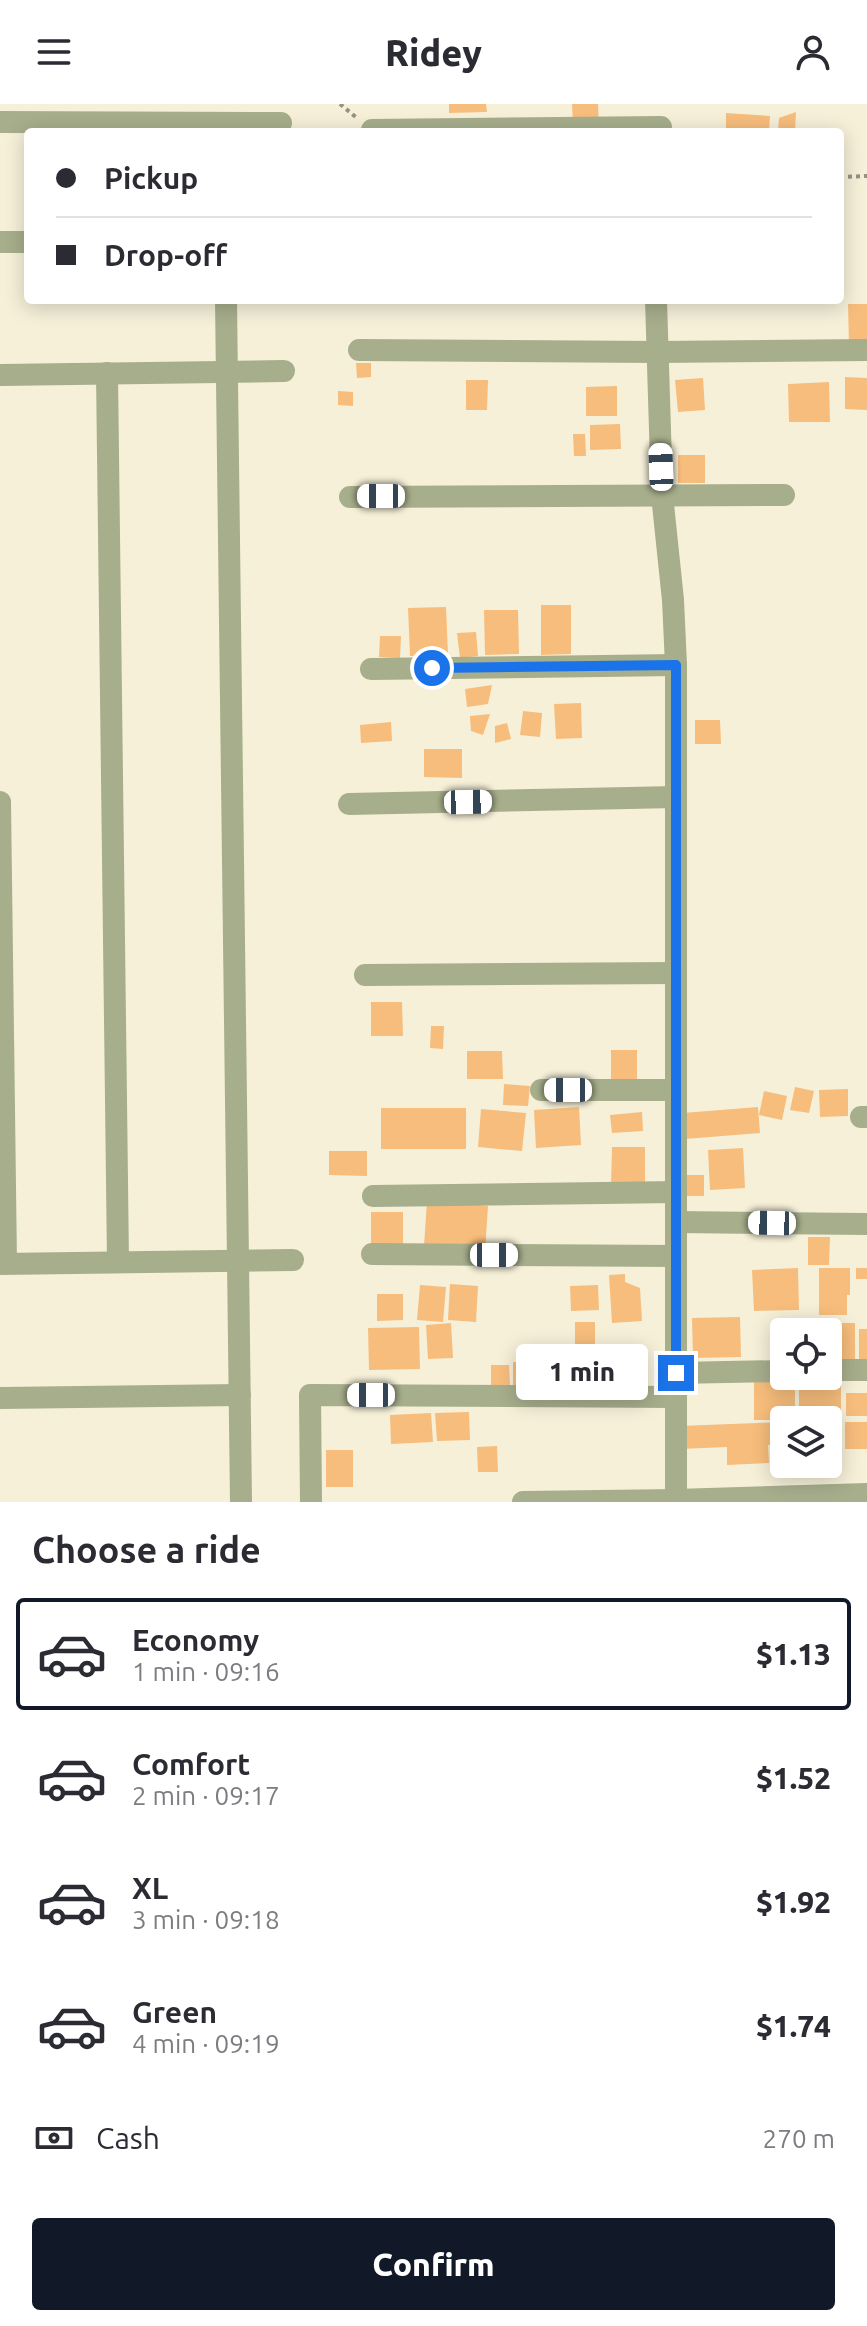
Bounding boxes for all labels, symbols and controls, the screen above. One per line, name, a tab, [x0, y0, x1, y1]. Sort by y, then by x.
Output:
icon: menu	[32, 30, 76, 74]
icon: person	[791, 30, 835, 74]
text: Ridey	[385, 32, 482, 73]
text: Pickup	[104, 161, 198, 195]
text: Drop-off	[104, 238, 227, 272]
car	[648, 443, 674, 491]
car	[357, 484, 405, 508]
route start	[414, 650, 450, 686]
car	[444, 790, 492, 814]
car	[544, 1078, 592, 1102]
car	[748, 1211, 796, 1235]
car	[470, 1243, 518, 1267]
map controls	[770, 1318, 842, 1478]
button: locate	[770, 1318, 842, 1390]
callout: 1 min	[516, 1345, 648, 1401]
route end	[658, 1355, 694, 1391]
text: 1 min	[549, 1357, 615, 1386]
car	[347, 1383, 395, 1407]
button: layers	[770, 1406, 842, 1478]
text: Choose a ride	[32, 1529, 261, 1570]
icon: car	[36, 1618, 108, 1690]
text: Economy	[132, 1623, 259, 1657]
text: $1.13	[756, 1637, 831, 1671]
text: 1 min · 09:16	[132, 1657, 280, 1686]
icon: car	[36, 1742, 108, 1814]
text: Comfort	[132, 1747, 250, 1781]
text: $1.52	[756, 1761, 831, 1795]
text: 2 min · 09:17	[132, 1781, 280, 1810]
icon: car	[36, 1866, 108, 1938]
text: XL	[132, 1871, 168, 1905]
text: $1.92	[756, 1885, 831, 1919]
text: 3 min · 09:18	[132, 1905, 280, 1934]
icon: car	[36, 1990, 108, 2062]
text: Green	[132, 1995, 217, 2029]
text: $1.74	[756, 2009, 831, 2043]
text: 4 min · 09:19	[132, 2029, 280, 2058]
icon: cash	[32, 2116, 76, 2160]
text: Cash	[96, 2121, 160, 2155]
text: 270 m	[763, 2124, 835, 2153]
button: Confirm	[32, 2218, 835, 2310]

